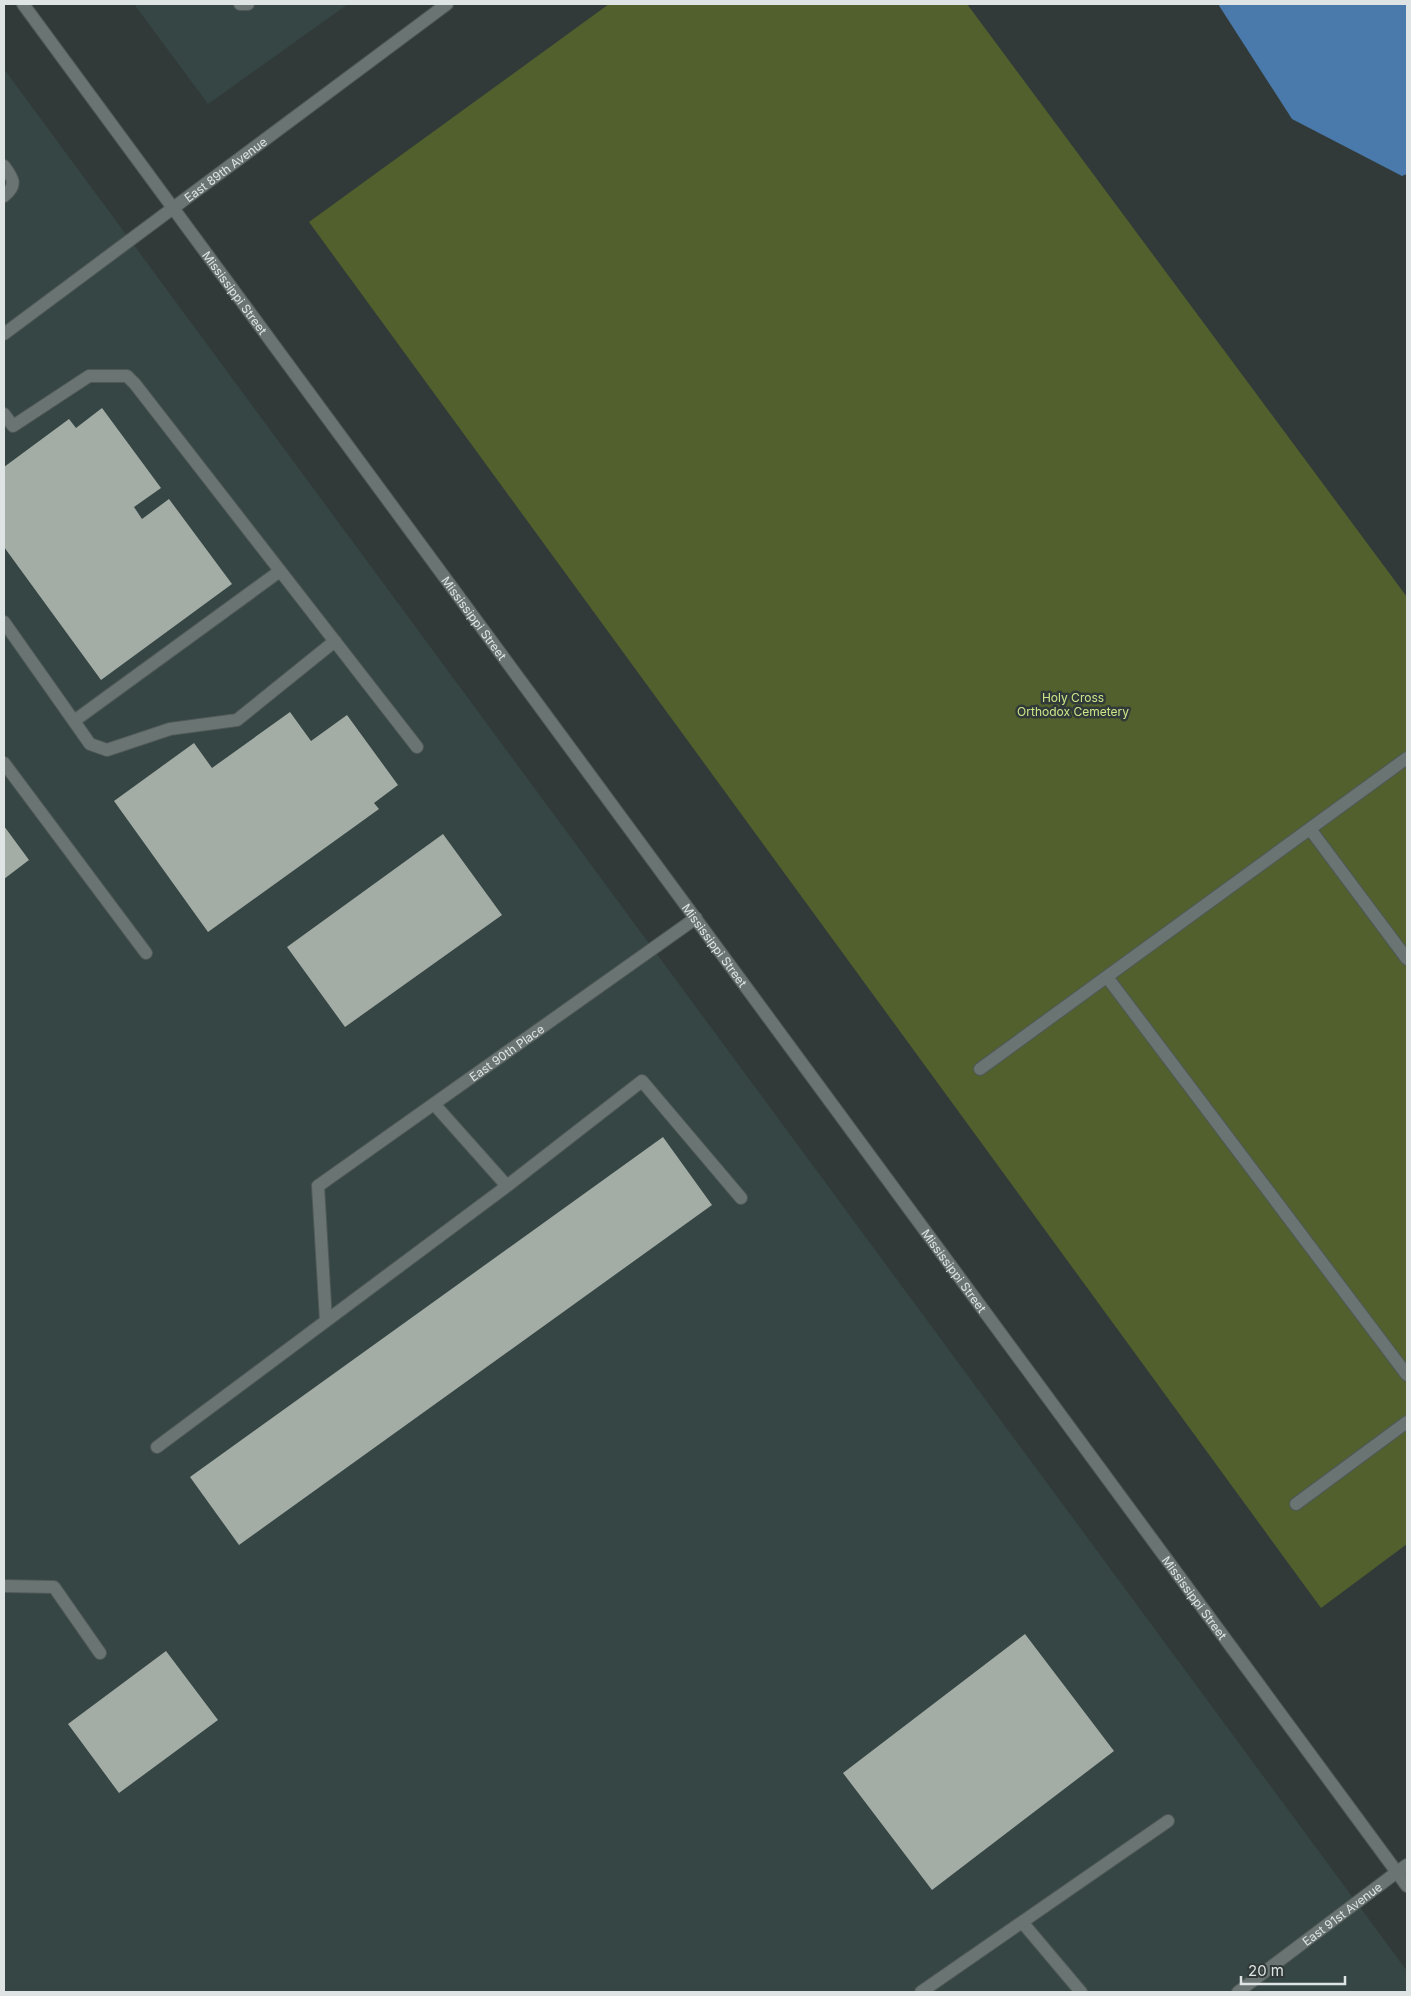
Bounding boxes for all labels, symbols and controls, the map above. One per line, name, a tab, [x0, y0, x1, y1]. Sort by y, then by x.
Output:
street label: East 89th Avenue	[181, 133, 270, 205]
street label: Mississippi Street	[199, 248, 271, 337]
street label: Mississippi Street	[439, 573, 510, 663]
park label: Holy Cross Orthodox Cemetery	[1017, 690, 1129, 719]
street label: Mississippi Street	[679, 900, 751, 990]
street label: East 90th Place	[466, 1021, 547, 1084]
street label: Mississippi Street	[919, 1226, 990, 1315]
street label: Mississippi Street	[1159, 1553, 1231, 1642]
street label: East 91st Avenue	[1299, 1879, 1385, 1949]
scale bar	[1241, 1954, 1345, 1986]
text: 20 m	[1248, 1961, 1284, 1980]

